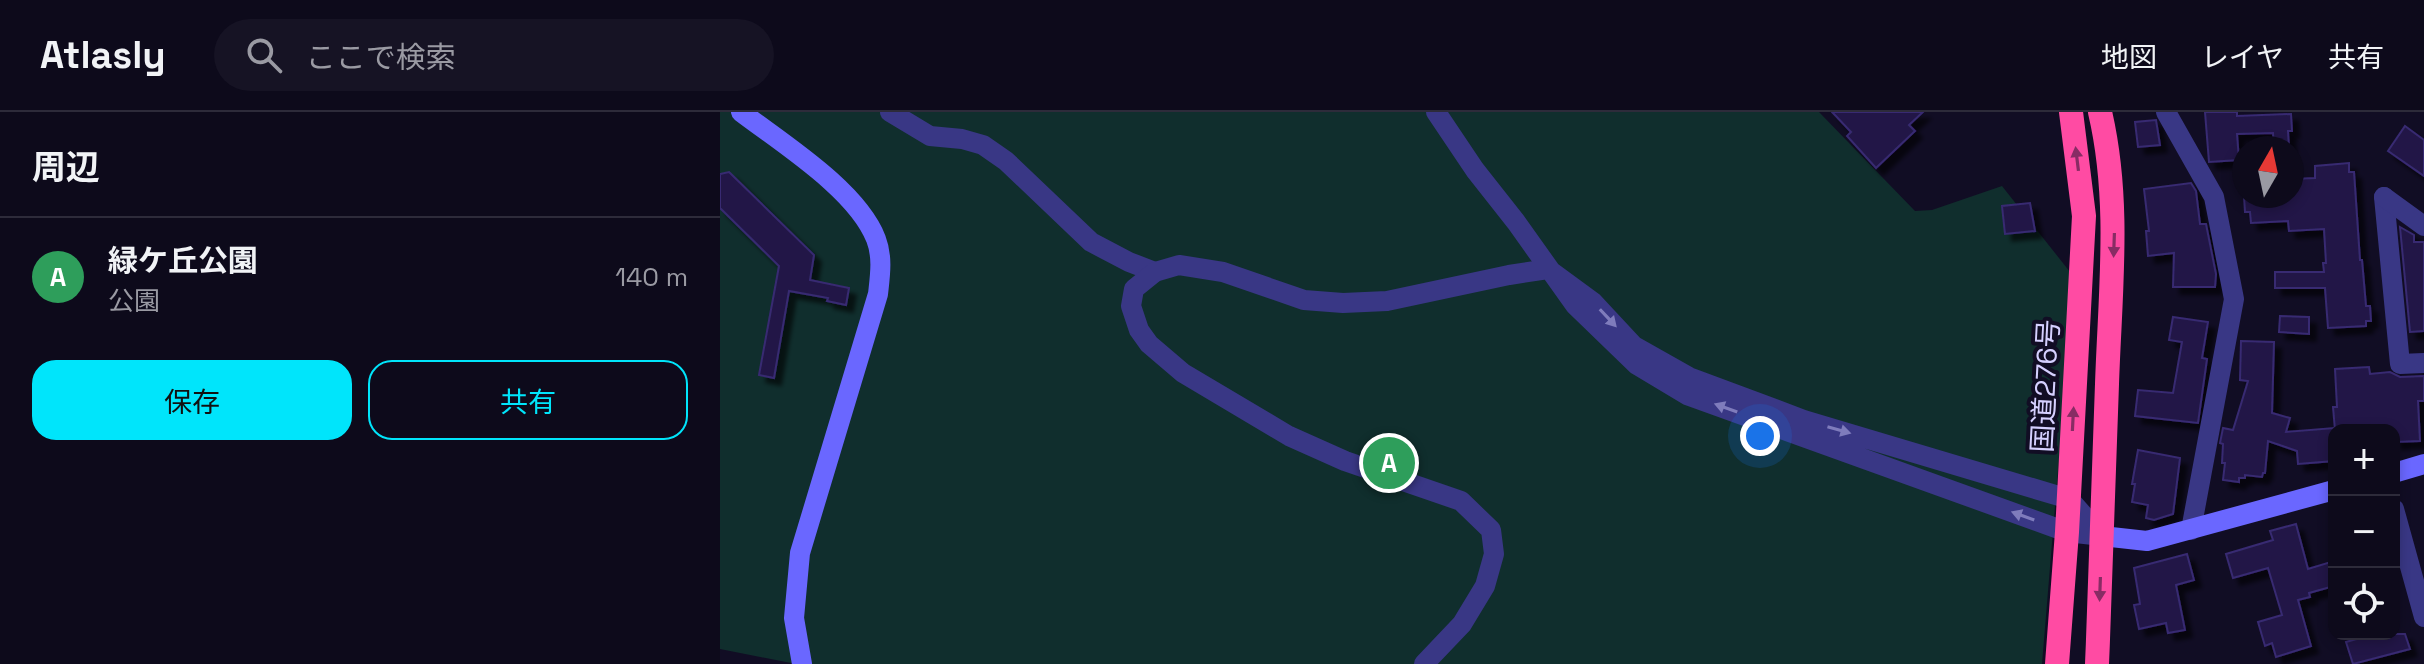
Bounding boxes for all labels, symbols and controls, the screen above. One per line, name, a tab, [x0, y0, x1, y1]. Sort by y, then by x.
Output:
search box	[214, 19, 774, 91]
text: Atlasly	[40, 31, 166, 79]
icon: search	[242, 33, 286, 77]
text: ここで検索	[306, 38, 456, 77]
text: 地図	[2101, 39, 2157, 75]
text: レイヤ	[2201, 39, 2284, 75]
text: 共有	[2328, 39, 2384, 75]
north arrow	[2232, 136, 2304, 208]
text: 周辺	[32, 146, 100, 189]
one-way arrow	[2071, 146, 2084, 171]
one-way arrow	[2107, 233, 2120, 258]
text: 緑ケ丘公園	[108, 241, 258, 280]
text: A	[50, 260, 66, 294]
text: 140 m	[615, 260, 688, 294]
text: 公園	[108, 284, 160, 318]
one-way arrow	[1599, 309, 1617, 328]
street label: 国道276号	[2024, 318, 2066, 454]
button: 保存	[32, 360, 352, 440]
button: 共有	[368, 360, 688, 440]
one-way arrow	[1714, 402, 1738, 414]
one-way arrow	[2067, 406, 2080, 431]
your location	[1740, 416, 1780, 456]
one-way arrow	[1827, 424, 1851, 437]
map controls	[2328, 424, 2400, 640]
button: +	[2328, 424, 2400, 496]
pin: A	[1363, 433, 1415, 493]
button: −	[2328, 496, 2400, 568]
one-way arrow	[2011, 509, 2035, 522]
button: locate	[2328, 568, 2400, 640]
one-way arrow	[2093, 577, 2106, 602]

